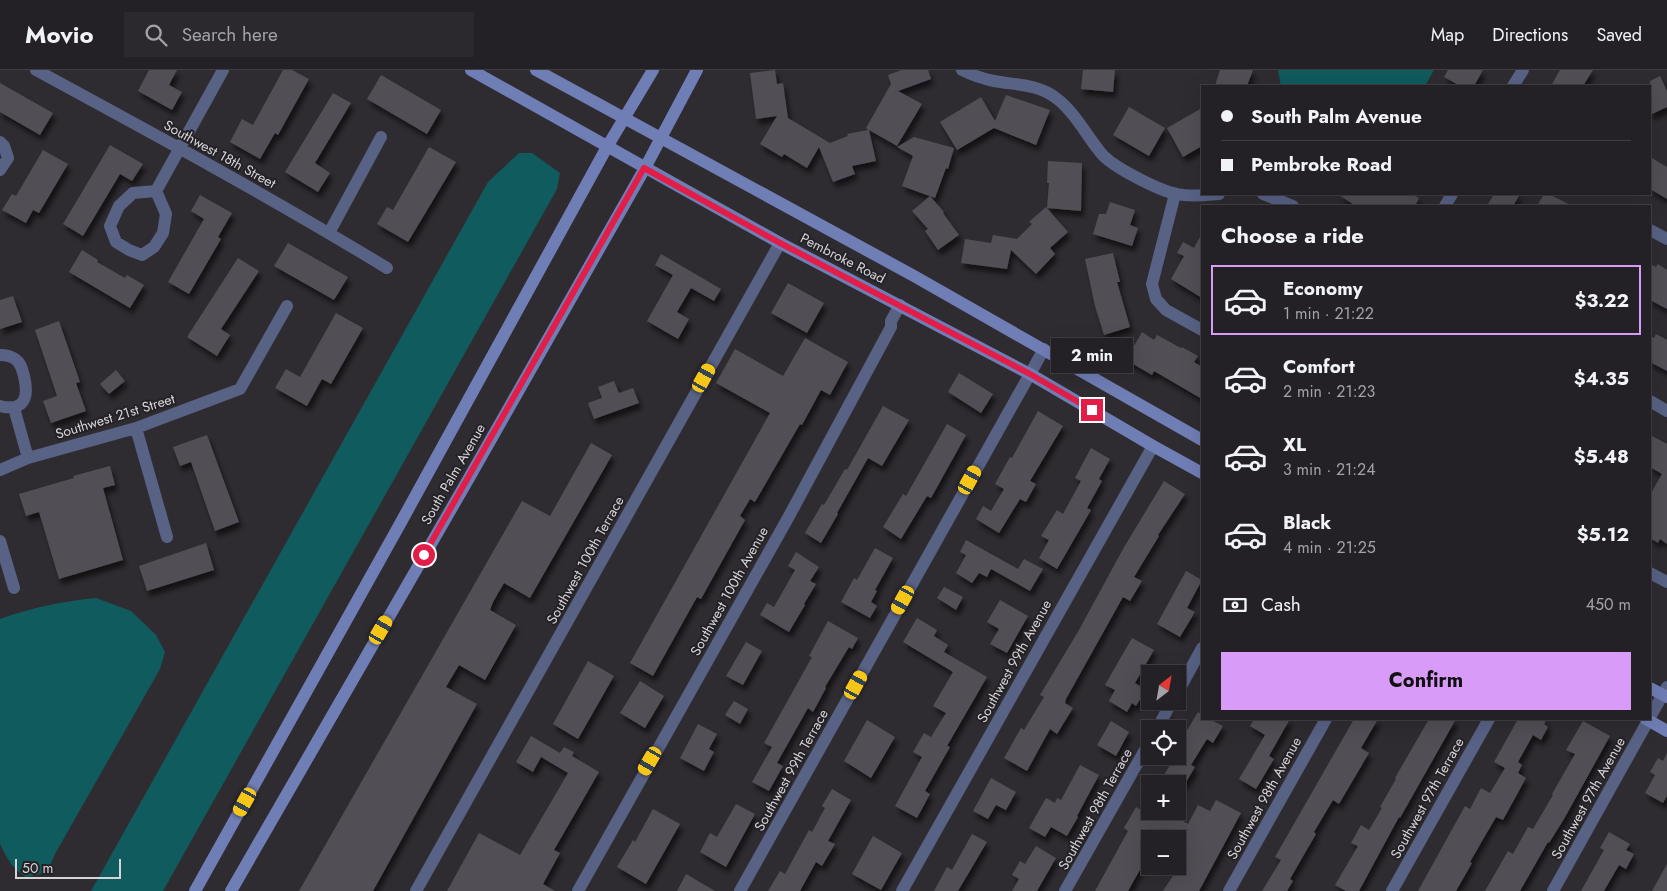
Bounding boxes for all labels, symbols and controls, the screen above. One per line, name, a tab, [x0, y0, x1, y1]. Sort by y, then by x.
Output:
search box	[124, 12, 474, 57]
text: Movio	[25, 17, 94, 52]
icon: search	[142, 21, 170, 49]
text: Search here	[182, 21, 278, 48]
text: Map	[1431, 22, 1464, 48]
text: Directions	[1492, 22, 1568, 48]
text: Saved	[1596, 22, 1642, 48]
text: South Palm Avenue	[1251, 103, 1422, 130]
street label: Southwest 18th Street	[160, 115, 280, 193]
text: Pembroke Road	[1251, 151, 1392, 178]
text: Choose a ride	[1221, 219, 1364, 251]
street label: Pembroke Road	[797, 228, 889, 288]
text: Economy	[1283, 275, 1363, 302]
icon: car	[1223, 278, 1268, 323]
text: $3.22	[1575, 287, 1629, 314]
text: 1 min · 21:22	[1283, 302, 1374, 325]
callout: 2 min	[1051, 338, 1133, 372]
text: 2 min	[1071, 344, 1113, 367]
text: Comfort	[1283, 353, 1355, 380]
icon: car	[1223, 356, 1268, 401]
car	[690, 361, 717, 395]
text: $4.35	[1574, 365, 1629, 392]
text: 2 min · 21:23	[1283, 380, 1375, 403]
street label: Southwest 21st Street	[53, 388, 178, 444]
route end	[1081, 399, 1103, 421]
street label: South Palm Avenue	[416, 420, 490, 528]
text: XL	[1283, 431, 1306, 458]
icon: car	[1223, 434, 1268, 479]
text: $5.48	[1574, 443, 1629, 470]
text: 3 min · 21:24	[1283, 458, 1376, 481]
car	[956, 463, 983, 497]
street label: Southwest 100th Terrace	[541, 492, 629, 628]
text: Black	[1283, 509, 1331, 536]
icon: car	[1223, 512, 1268, 557]
text: $5.12	[1577, 521, 1629, 548]
street label: Southwest 100th Avenue	[685, 523, 773, 659]
text: 4 min · 21:25	[1283, 536, 1376, 559]
route start	[413, 544, 435, 566]
car	[889, 583, 916, 617]
icon: cash	[1221, 591, 1249, 619]
text: Cash	[1261, 591, 1301, 618]
text: 450 m	[1586, 593, 1631, 616]
street label: Southwest 99th Avenue	[972, 596, 1056, 726]
car	[367, 613, 394, 647]
button: Confirm	[1221, 652, 1631, 710]
north arrow	[1141, 665, 1186, 710]
map controls	[1141, 665, 1186, 875]
car	[842, 668, 869, 702]
street label: Southwest 99th Terrace	[749, 705, 833, 835]
button: locate	[1141, 720, 1186, 765]
street label: Southwest 98th Avenue	[1222, 733, 1306, 863]
street label: Southwest 97th Avenue	[1546, 733, 1630, 863]
street label: Southwest 97th Terrace	[1385, 734, 1469, 862]
car	[636, 744, 663, 778]
street label: Southwest 98th Terrace	[1053, 745, 1137, 873]
button: +	[1141, 775, 1186, 820]
car	[231, 785, 258, 819]
button: −	[1141, 830, 1186, 875]
scale bar	[15, 856, 121, 879]
text: 50 m	[22, 858, 53, 878]

